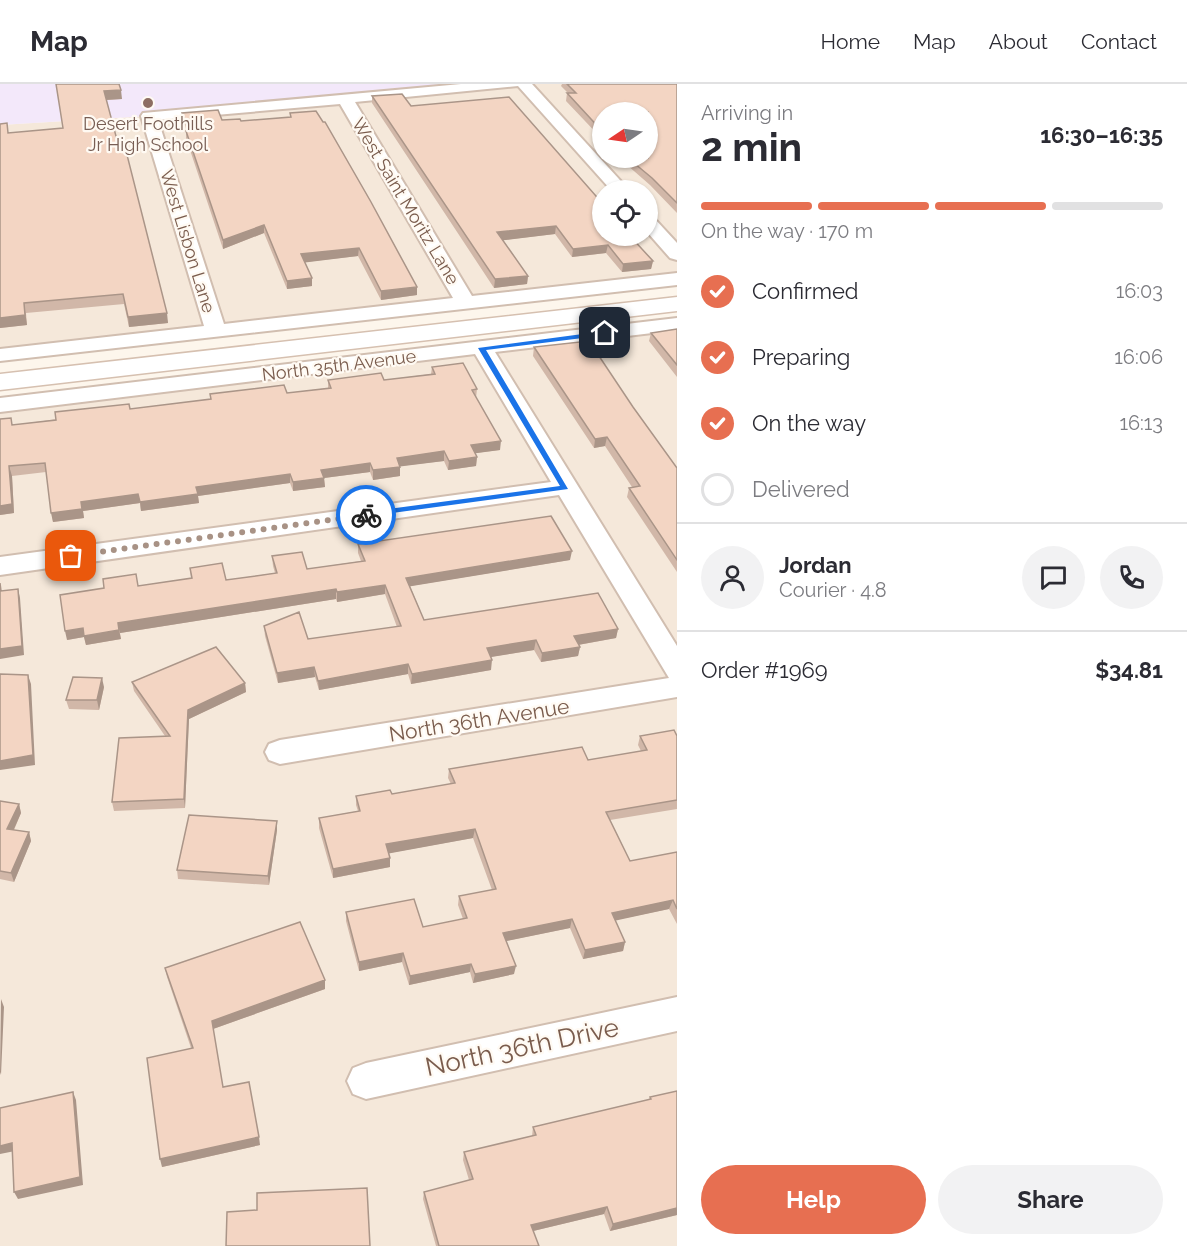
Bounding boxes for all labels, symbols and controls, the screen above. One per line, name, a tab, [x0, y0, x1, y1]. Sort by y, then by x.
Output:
text: Map	[30, 25, 88, 58]
text: Home	[821, 29, 880, 54]
text: Map	[913, 29, 956, 54]
text: About	[989, 29, 1048, 54]
text: Contact	[1081, 29, 1157, 54]
marker: Desert Foothills Jr High School	[141, 96, 155, 110]
text: Arriving in	[701, 101, 793, 125]
north arrow	[592, 102, 658, 168]
map controls	[592, 102, 658, 246]
place label: Desert Foothills Jr High School	[83, 113, 213, 155]
street label: West Saint Moritz Lane	[348, 114, 464, 288]
text: 16:30–16:35	[1040, 122, 1163, 148]
text: 2 min	[701, 124, 802, 170]
street label: West Lisbon Lane	[156, 167, 220, 316]
button: locate	[592, 180, 658, 246]
text: On the way · 170 m	[701, 219, 873, 243]
icon: check	[701, 275, 734, 308]
text: Confirmed	[752, 278, 859, 304]
text: 16:03	[1116, 279, 1163, 303]
pin	[579, 307, 630, 358]
icon: home	[588, 316, 621, 349]
icon: check	[701, 341, 734, 374]
text: Preparing	[752, 344, 850, 370]
street label: North 35th Avenue	[261, 345, 418, 385]
text: 16:06	[1114, 345, 1163, 369]
icon: check	[701, 407, 734, 440]
text: On the way	[752, 410, 866, 436]
text: 16:13	[1119, 411, 1163, 435]
text: Delivered	[752, 476, 850, 502]
courier	[336, 485, 396, 545]
icon: bike	[350, 499, 383, 532]
pin	[45, 530, 96, 581]
icon: bag	[54, 539, 87, 572]
button: person	[701, 546, 764, 609]
button: chat	[1022, 546, 1085, 609]
button: phone	[1100, 546, 1163, 609]
text: Jordan	[779, 552, 851, 578]
text: Courier · 4.8	[779, 578, 887, 602]
text: Order #1969	[701, 657, 828, 683]
text: $34.81	[1095, 657, 1163, 683]
street label: North 36th Avenue	[387, 693, 571, 747]
street label: North 36th Drive	[423, 1012, 621, 1082]
button: Help	[701, 1165, 926, 1234]
button: Share	[938, 1165, 1163, 1234]

